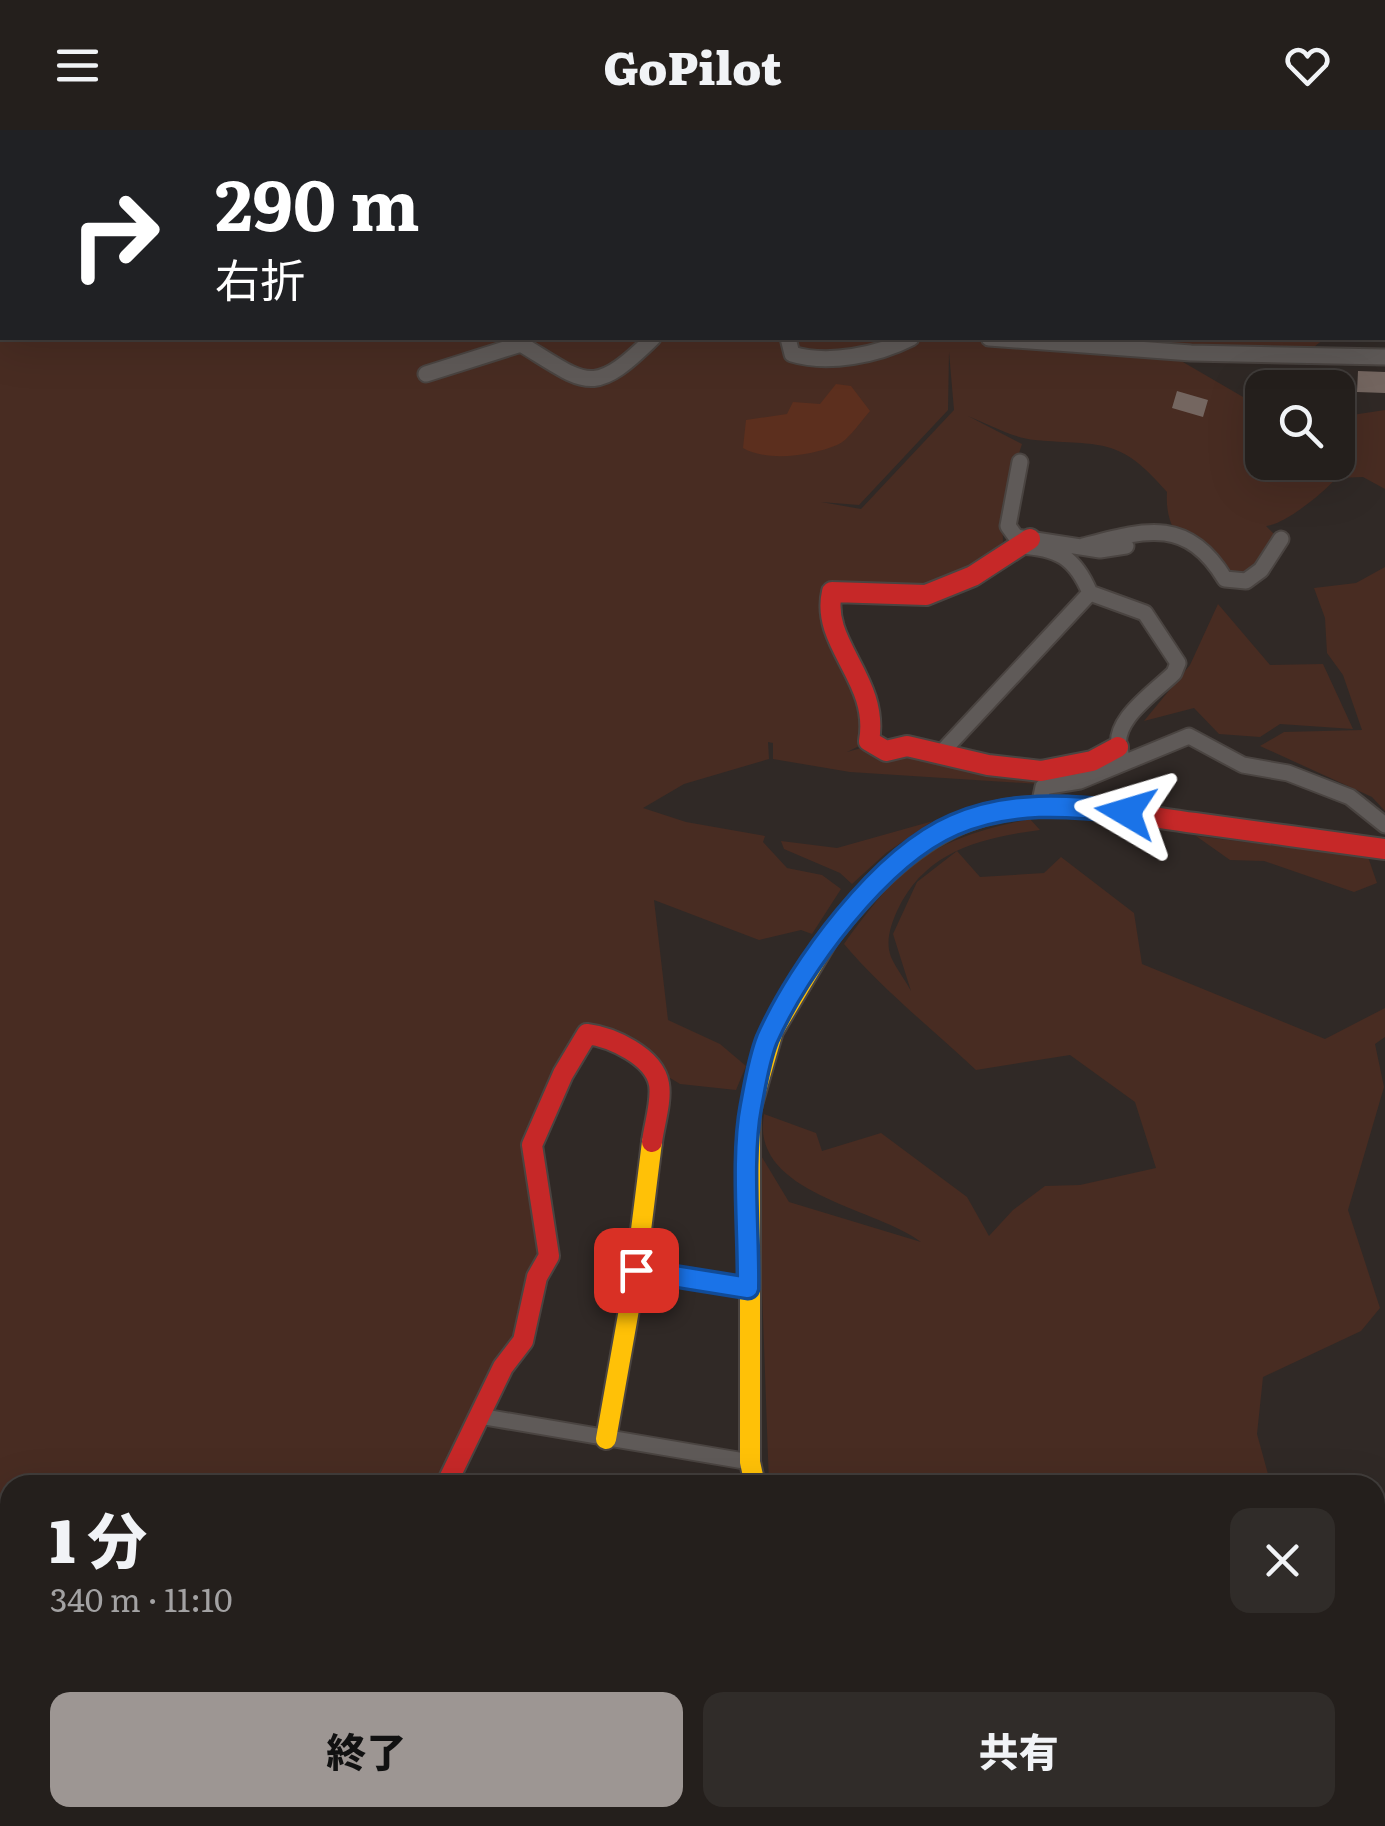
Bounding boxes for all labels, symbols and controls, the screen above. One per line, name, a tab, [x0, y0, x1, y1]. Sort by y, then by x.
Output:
text: GoPilot	[603, 32, 782, 99]
icon: menu	[50, 38, 105, 93]
icon: heart	[1280, 38, 1335, 93]
text: 290 m	[215, 149, 420, 253]
icon: right	[50, 170, 180, 300]
text: 右折	[215, 244, 305, 311]
map controls	[1245, 370, 1355, 480]
button: search	[1245, 370, 1355, 480]
position arrow	[1074, 760, 1178, 864]
pin	[594, 1228, 679, 1313]
icon: arrive	[609, 1243, 664, 1298]
text: 1 分	[50, 1492, 147, 1581]
button: close	[1230, 1508, 1335, 1613]
text: 340 m · 11:10	[50, 1574, 232, 1622]
button: 終了	[50, 1692, 683, 1807]
button: 共有	[703, 1692, 1335, 1807]

